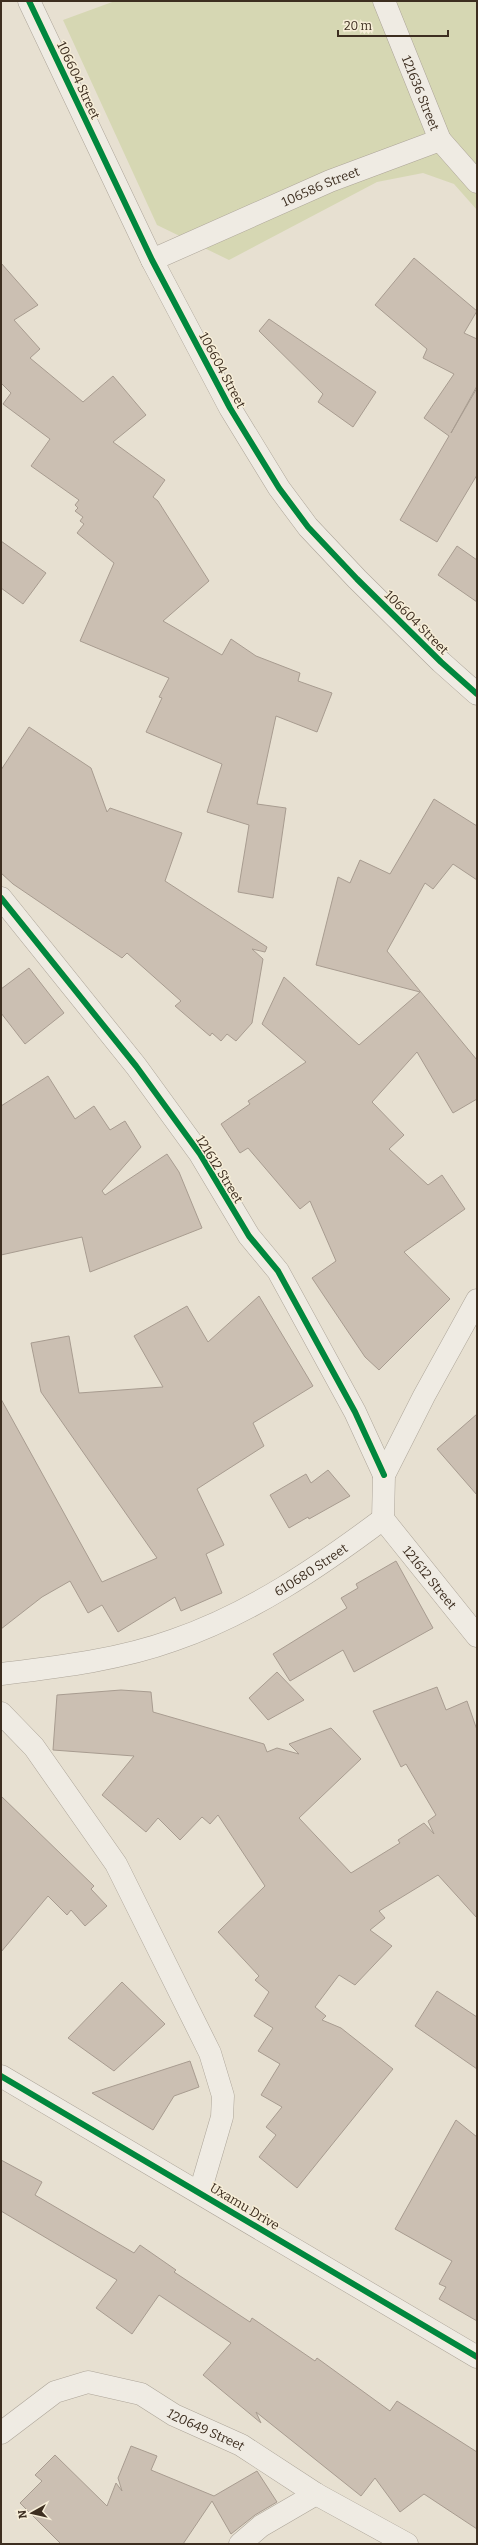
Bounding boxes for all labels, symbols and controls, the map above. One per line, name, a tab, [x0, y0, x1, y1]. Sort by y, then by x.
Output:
scale bar	[338, 12, 448, 38]
text: 20 m	[344, 19, 373, 33]
street label: 106604 Street	[54, 39, 103, 122]
street label: 121636 Street	[399, 53, 442, 133]
street label: 106586 Street	[279, 164, 362, 209]
street label: 106604 Street	[196, 330, 249, 411]
street label: 106604 Street	[382, 587, 452, 658]
street label: 121612 Street	[193, 1133, 246, 1206]
street label: 610680 Street	[272, 1540, 351, 1599]
street label: 121612 Street	[400, 1543, 460, 1613]
street label: Uxamu Drive	[207, 2180, 282, 2233]
street label: 120649 Street	[164, 2406, 248, 2454]
north arrow	[12, 2493, 52, 2533]
text: N	[15, 2509, 30, 2519]

